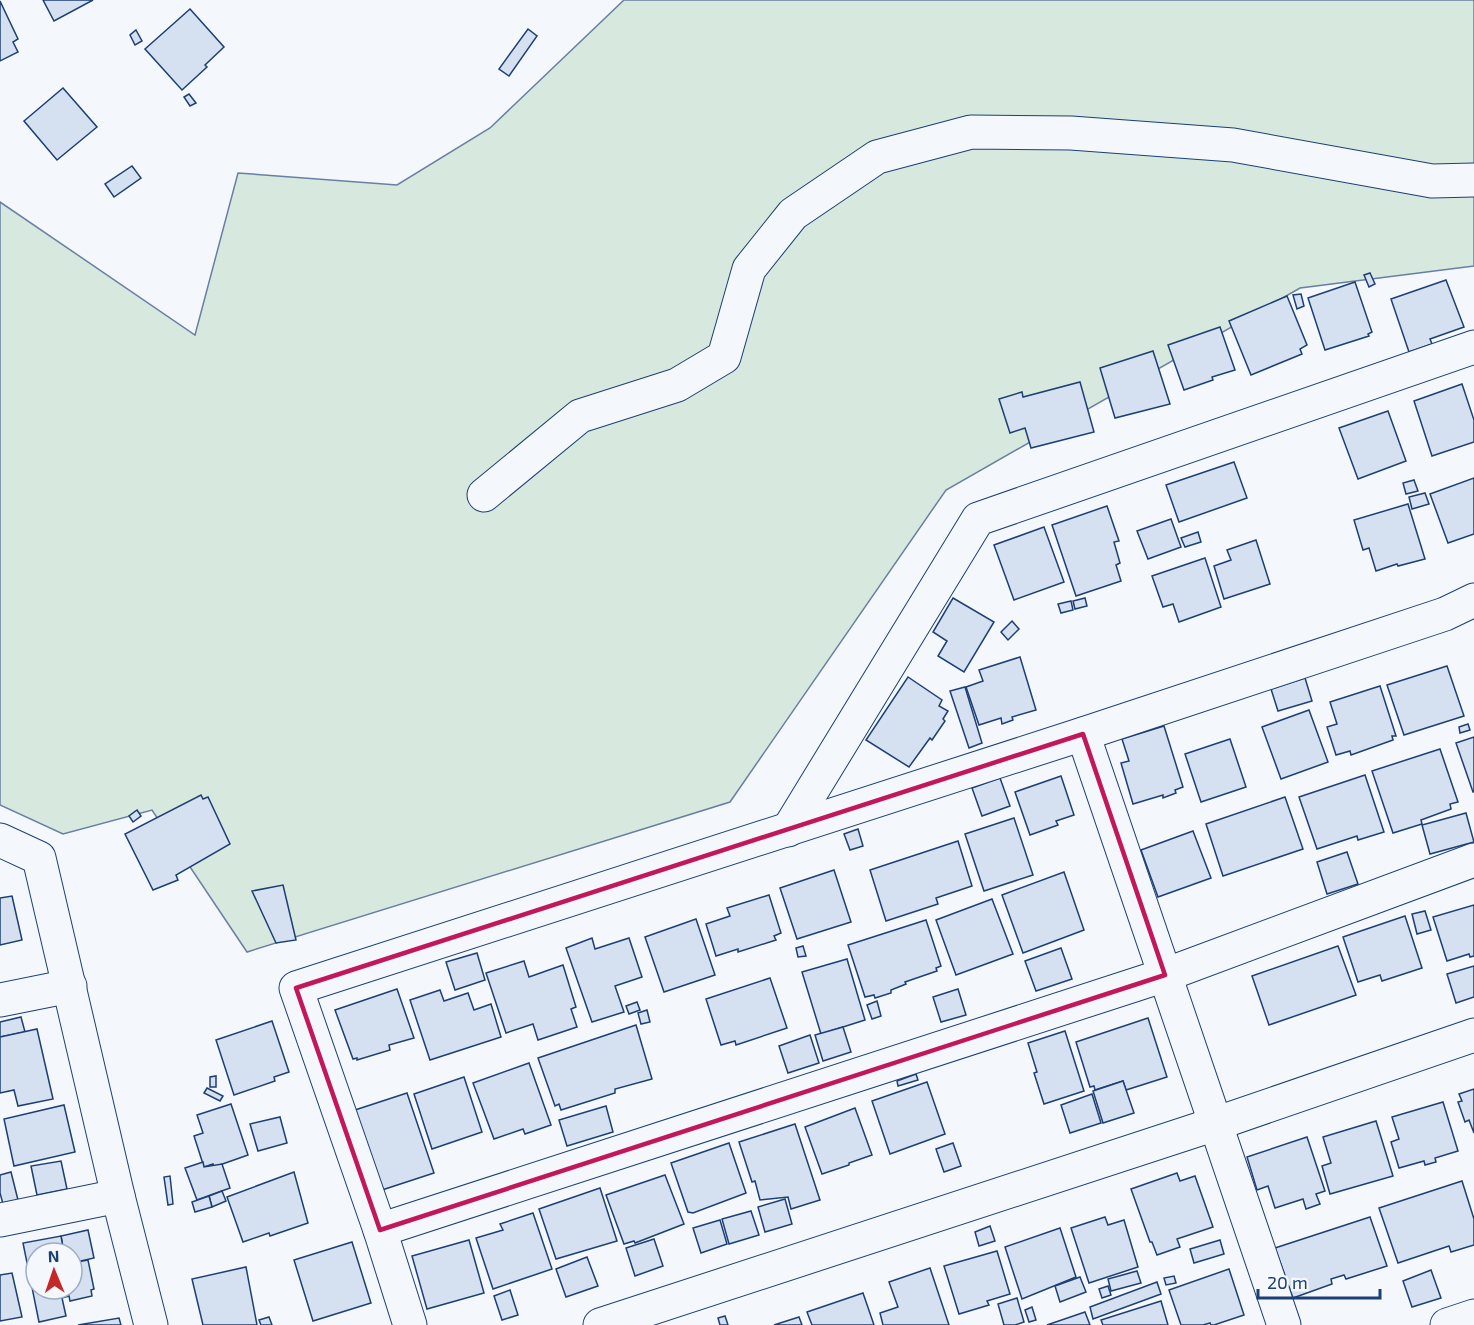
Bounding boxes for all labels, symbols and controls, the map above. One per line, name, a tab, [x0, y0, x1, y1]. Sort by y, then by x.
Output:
north arrow	[24, 1241, 84, 1301]
text: N	[47, 1246, 60, 1265]
scale bar	[1258, 1262, 1380, 1300]
text: 20 m	[1267, 1271, 1308, 1293]

